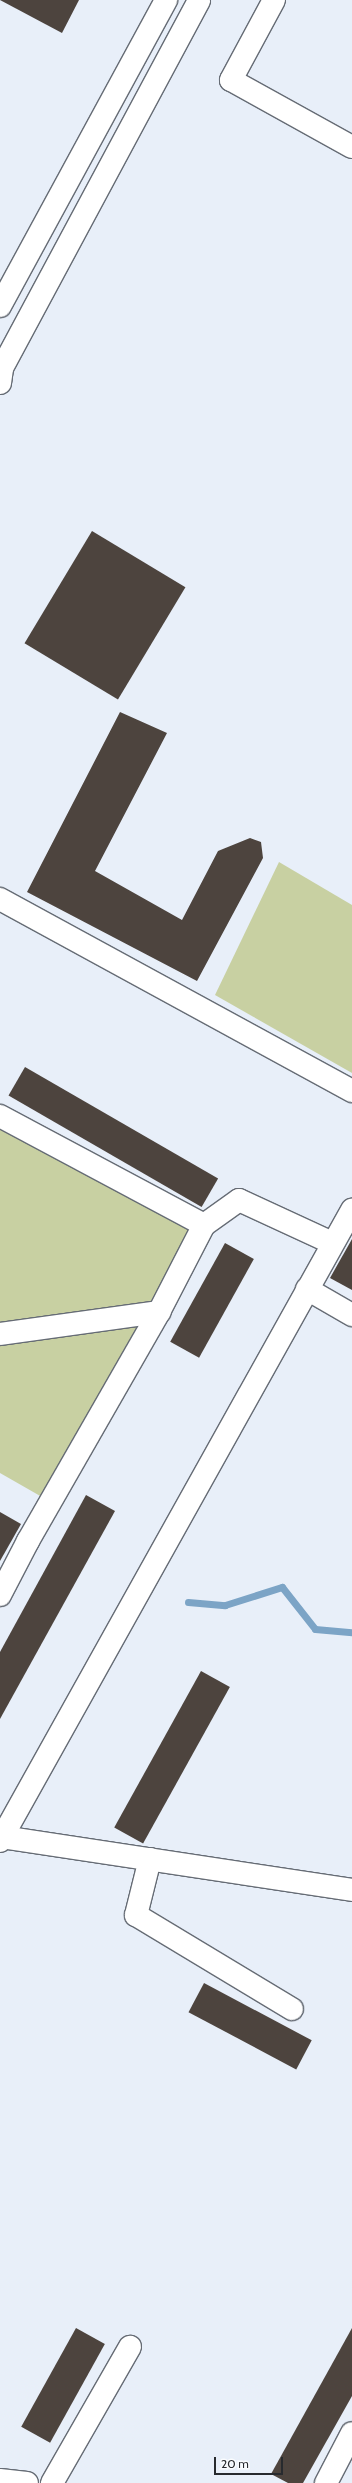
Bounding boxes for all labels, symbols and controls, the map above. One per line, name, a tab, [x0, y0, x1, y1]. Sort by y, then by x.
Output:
scale bar	[216, 2449, 285, 2475]
text: 20 m	[221, 2456, 249, 2471]

